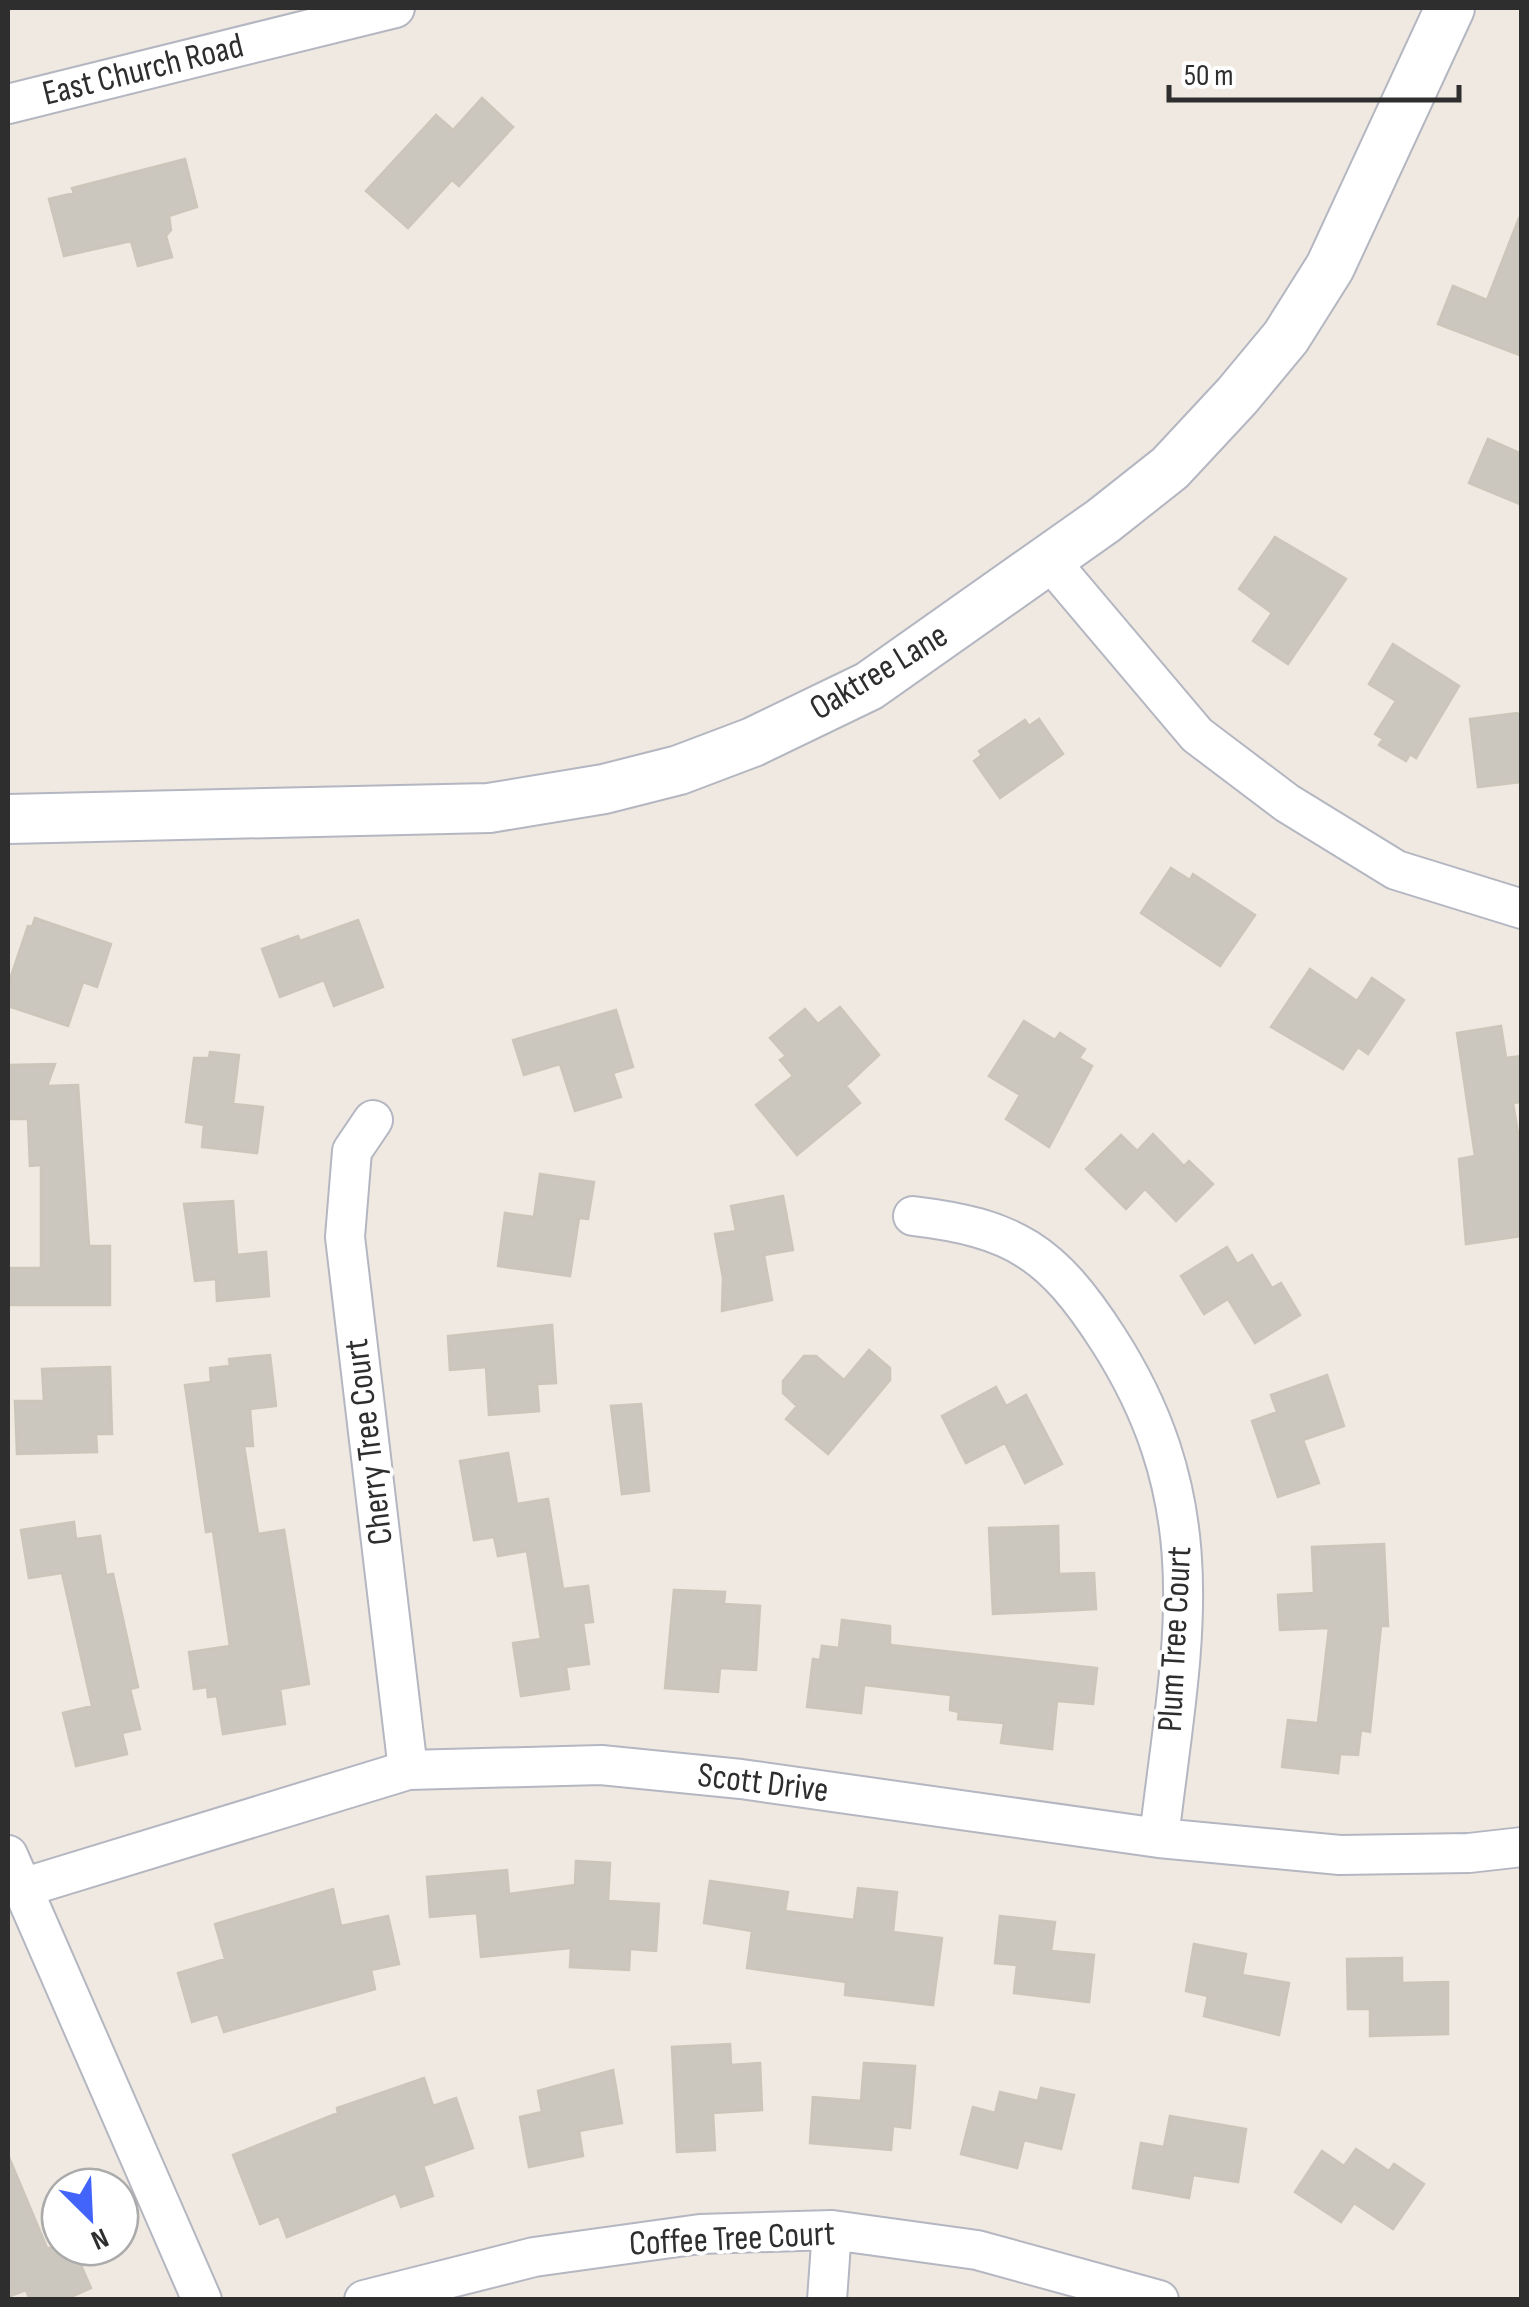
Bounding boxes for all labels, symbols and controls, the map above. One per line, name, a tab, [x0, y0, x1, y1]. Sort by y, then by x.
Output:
street label: East Church Road	[38, 24, 248, 116]
scale bar	[1169, 40, 1459, 102]
text: 50 m	[1184, 58, 1233, 94]
street label: Oaktree Lane	[802, 614, 956, 730]
street label: Cherry Tree Court	[335, 1337, 403, 1547]
street label: Plum Tree Court	[1149, 1545, 1201, 1733]
street label: Scott Drive	[695, 1754, 831, 1812]
north arrow	[40, 2167, 140, 2267]
street label: Coffee Tree Court	[628, 2212, 836, 2266]
text: N	[86, 2220, 113, 2257]

